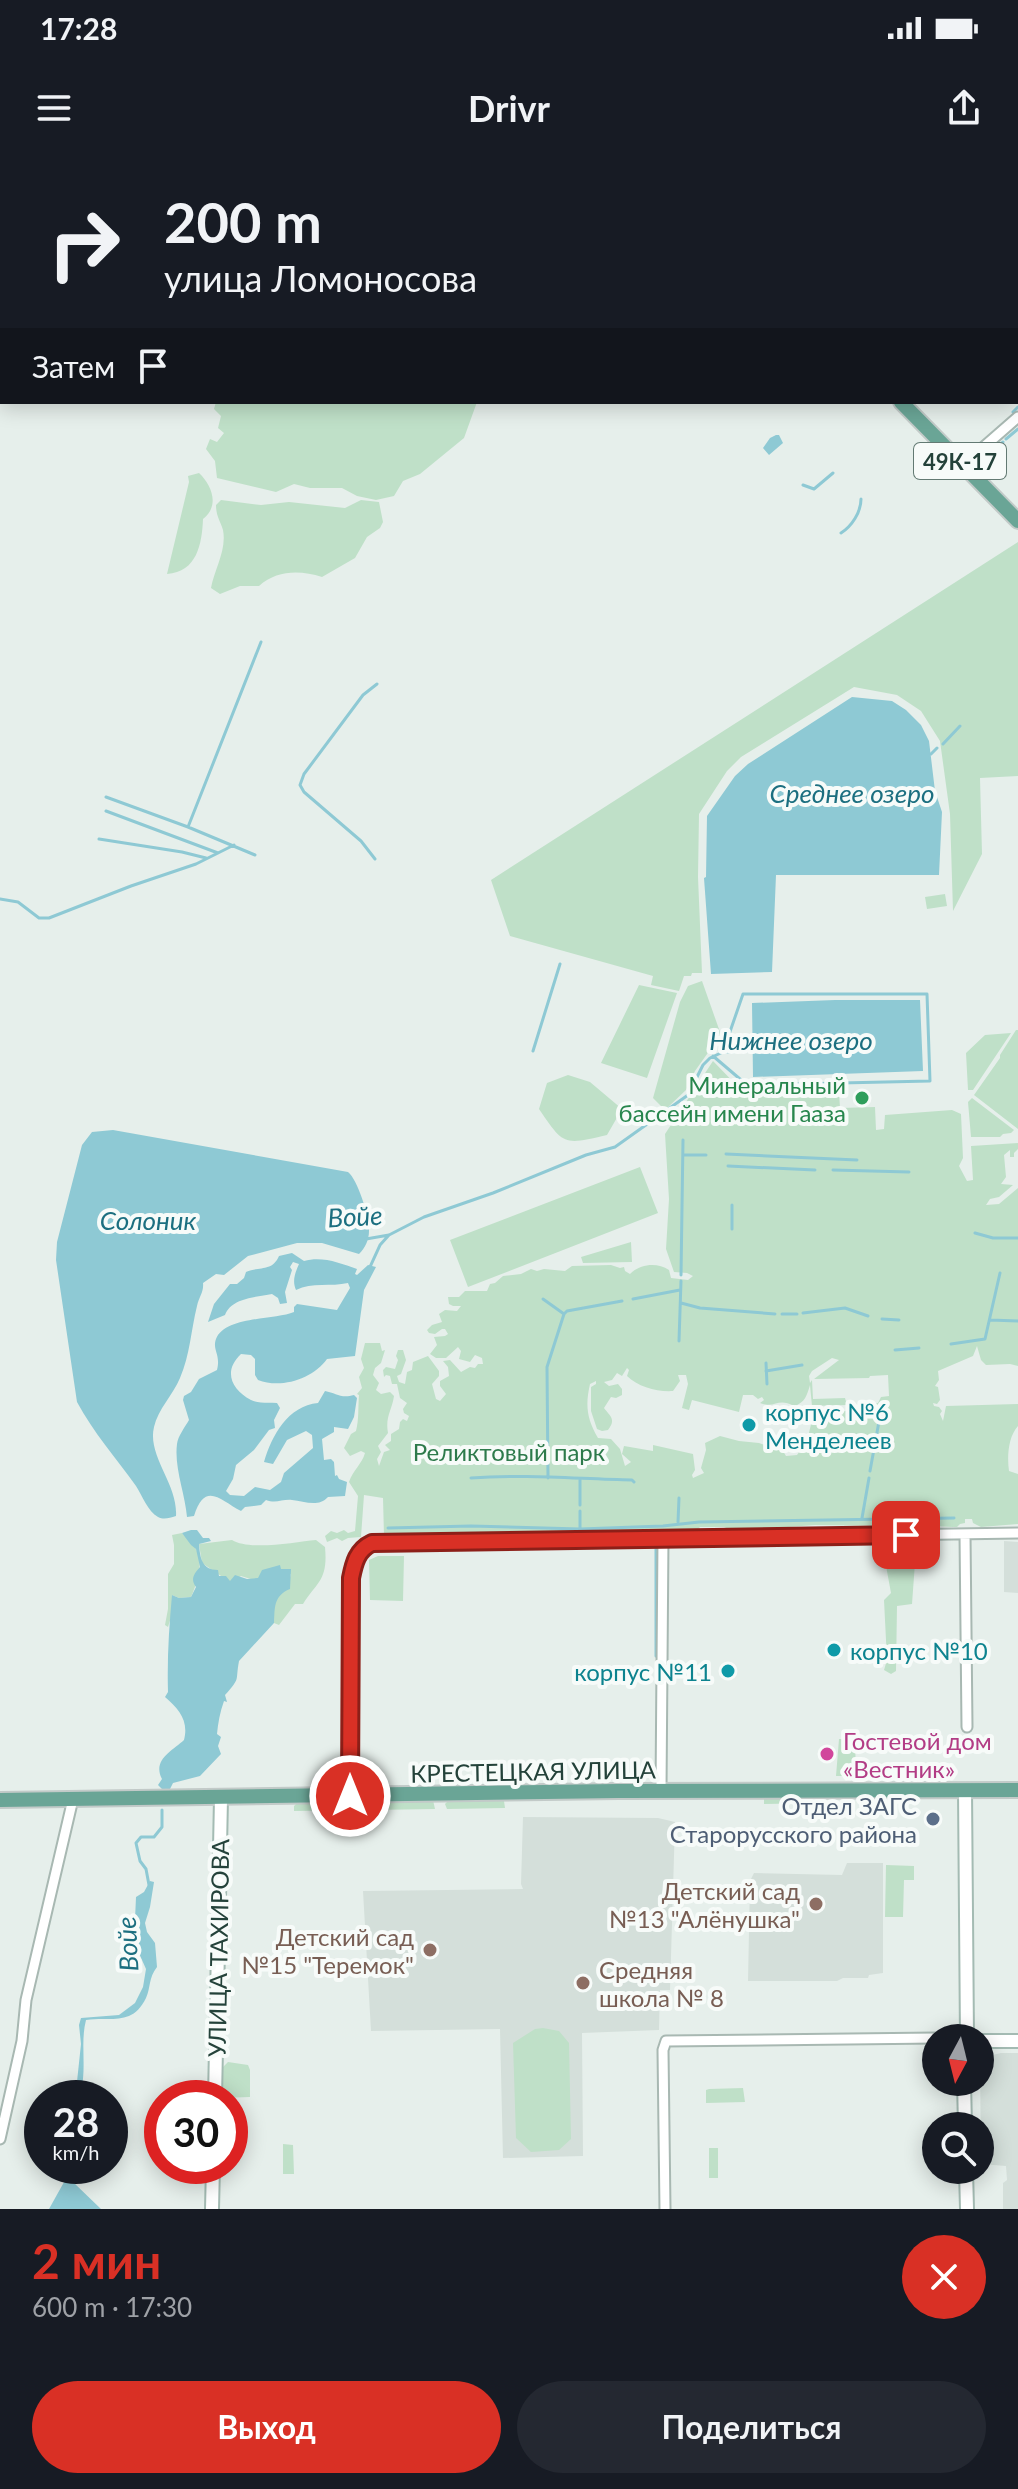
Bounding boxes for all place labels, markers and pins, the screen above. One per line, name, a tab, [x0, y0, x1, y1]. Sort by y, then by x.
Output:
place label: Минеральный бассейн имени Гааза	[619, 1070, 846, 1127]
marker: Минеральный бассейн имени Гааза	[853, 1089, 871, 1107]
place label: корпус №6 Менделеев	[765, 1397, 892, 1454]
marker: корпус №6 Менделеев	[740, 1416, 758, 1434]
pin	[872, 1501, 940, 1569]
place label: корпус №10	[850, 1636, 988, 1665]
marker: корпус №10	[825, 1641, 843, 1659]
place label: корпус №11	[574, 1657, 712, 1686]
marker: корпус №11	[719, 1662, 737, 1680]
place label: Гостевой дом «Вестник»	[843, 1726, 992, 1783]
marker: Гостевой дом «Вестник»	[818, 1745, 836, 1763]
place label: Отдел ЗАГС Старорусского района	[670, 1791, 917, 1848]
marker: Отдел ЗАГС Старорусского района	[924, 1810, 942, 1828]
place label: Детский сад №13 "Алёнушка"	[609, 1876, 800, 1933]
marker: Детский сад №13 "Алёнушка"	[807, 1895, 825, 1913]
place label: Детский сад №15 "Теремок"	[241, 1922, 414, 1979]
marker: Детский сад №15 "Теремок"	[421, 1941, 439, 1959]
place label: Средняя школа № 8	[599, 1955, 724, 2012]
marker: Средняя школа № 8	[574, 1974, 592, 1992]

